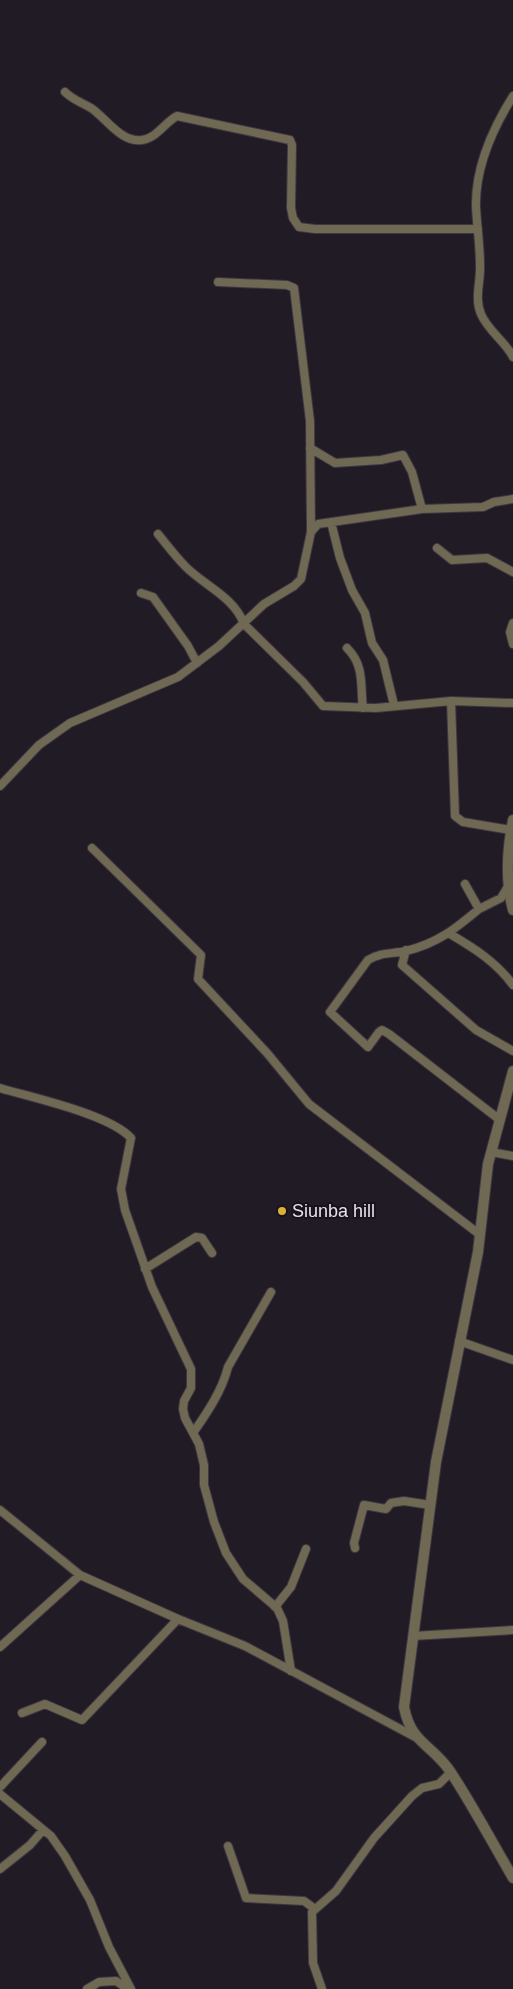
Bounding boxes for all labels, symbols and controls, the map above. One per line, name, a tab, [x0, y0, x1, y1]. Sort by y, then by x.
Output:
place label: Siunba hill	[292, 1201, 375, 1221]
marker: Siunba hill	[276, 1205, 288, 1217]

